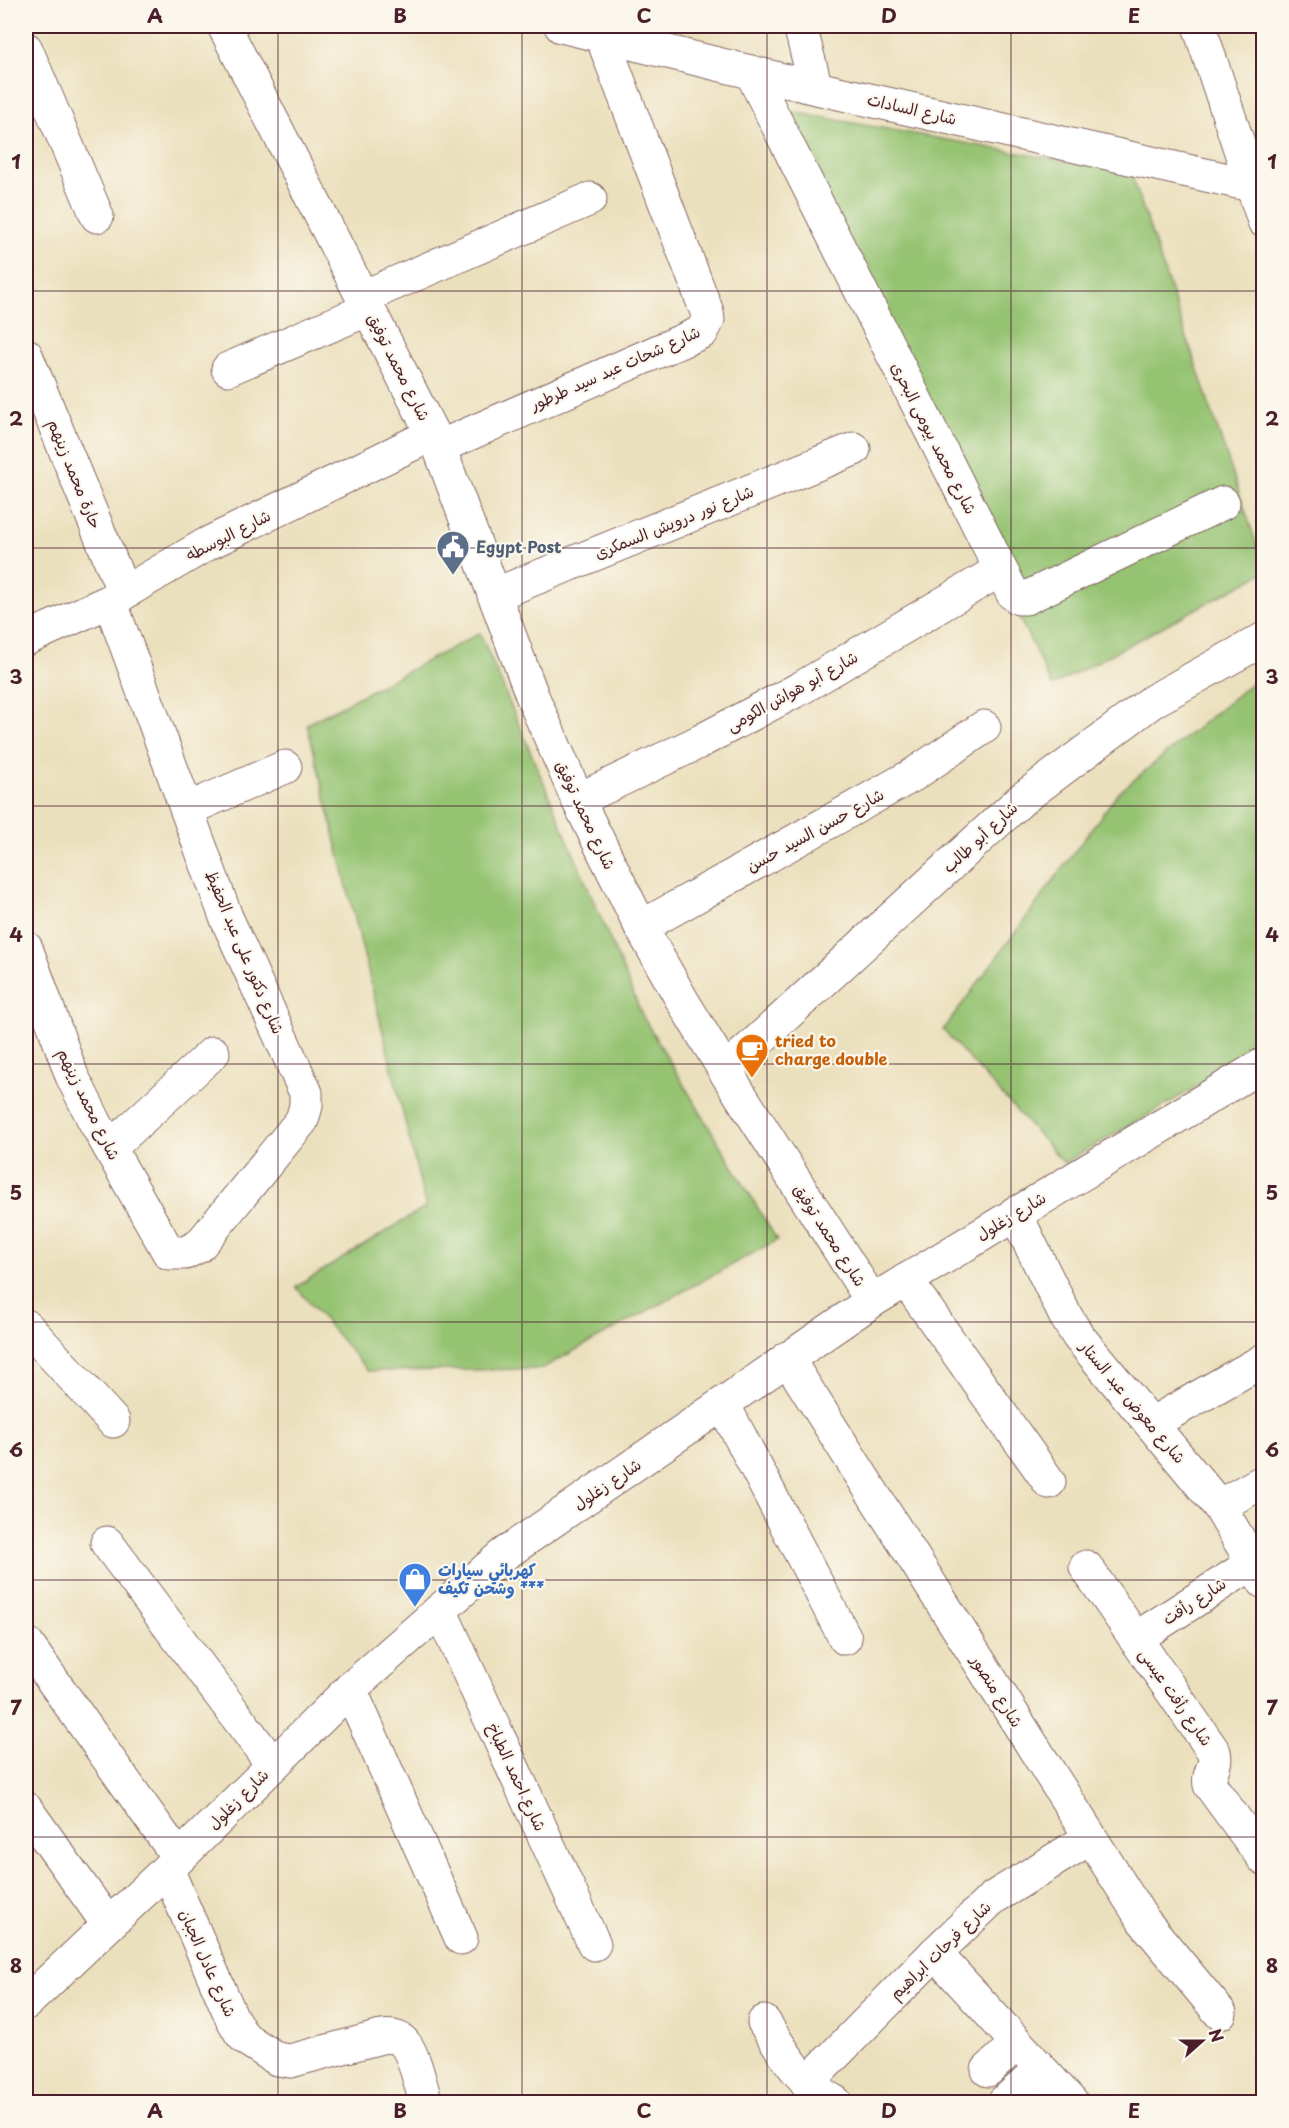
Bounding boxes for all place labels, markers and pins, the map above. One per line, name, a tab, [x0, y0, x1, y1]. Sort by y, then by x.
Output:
public building icon: Egypt Post	[435, 529, 471, 576]
place label: Egypt Post	[476, 534, 562, 558]
place label: tried to charge double	[775, 1028, 887, 1070]
cafe icon: tried to charge double	[734, 1032, 770, 1079]
place label: كهربائي سيارات وشحن تكيف ***	[438, 1557, 544, 1599]
shop icon: كهربائي سيارات وشحن تكيف ***	[397, 1561, 433, 1608]

